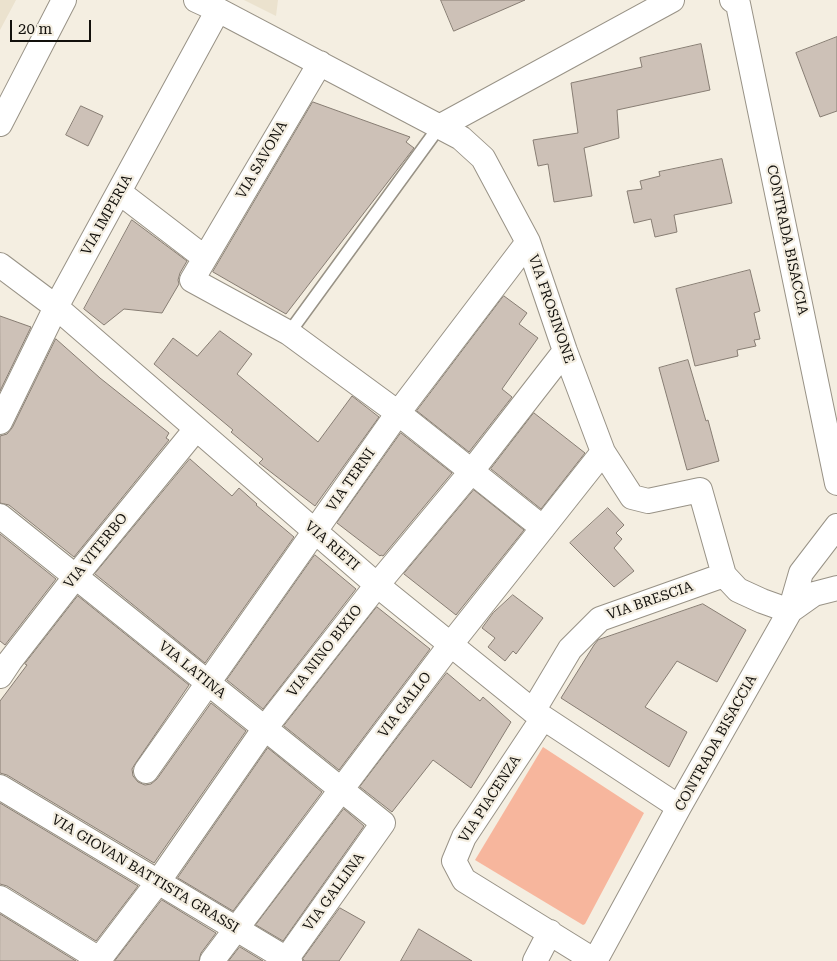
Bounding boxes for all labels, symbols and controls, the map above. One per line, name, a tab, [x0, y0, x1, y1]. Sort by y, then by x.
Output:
scale bar	[12, 10, 94, 42]
text: 20 m	[18, 20, 52, 38]
street label: VIA SAVONA	[233, 118, 291, 202]
street label: CONTRADA BISACCIA	[763, 163, 811, 317]
street label: VIA IMPERIA	[78, 172, 136, 258]
street label: VIA FROSINONE	[525, 252, 577, 366]
street label: VIA TERNI	[323, 445, 379, 515]
street label: VIA VITERBO	[61, 510, 131, 592]
street label: VIA RIETI	[301, 518, 363, 574]
street label: VIA BRESCIA	[605, 578, 695, 624]
street label: VIA NINO BIXIO	[284, 602, 366, 700]
street label: VIA LATINA	[155, 638, 229, 702]
street label: VIA GALLO	[375, 669, 435, 741]
street label: CONTRADA BISACCIA	[672, 672, 760, 814]
street label: VIA PIACENZA	[456, 752, 524, 846]
street label: VIA GIOVAN BATTISTA GRASSI	[48, 811, 242, 937]
street label: VIA GALLINA	[300, 850, 368, 934]

